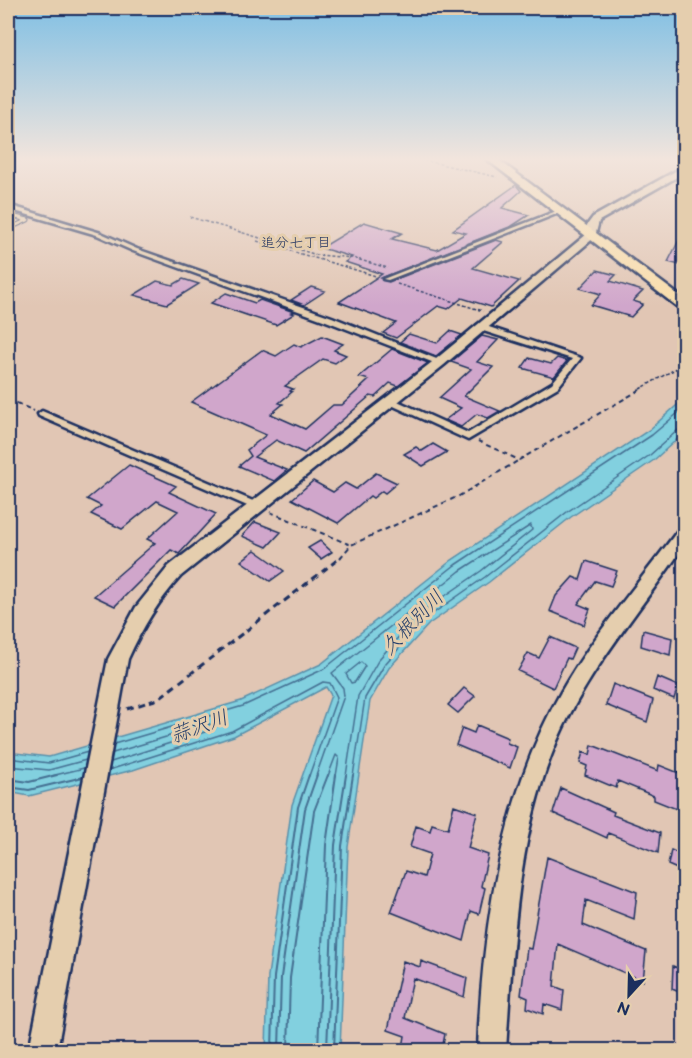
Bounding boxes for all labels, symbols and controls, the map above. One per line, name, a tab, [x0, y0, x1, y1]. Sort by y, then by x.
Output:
district label: 追分七丁目	[261, 234, 331, 251]
water label: 久根別川	[376, 586, 449, 660]
water label: 蒜沢川	[167, 705, 232, 748]
north arrow	[599, 965, 659, 1025]
text: N	[615, 996, 633, 1019]

